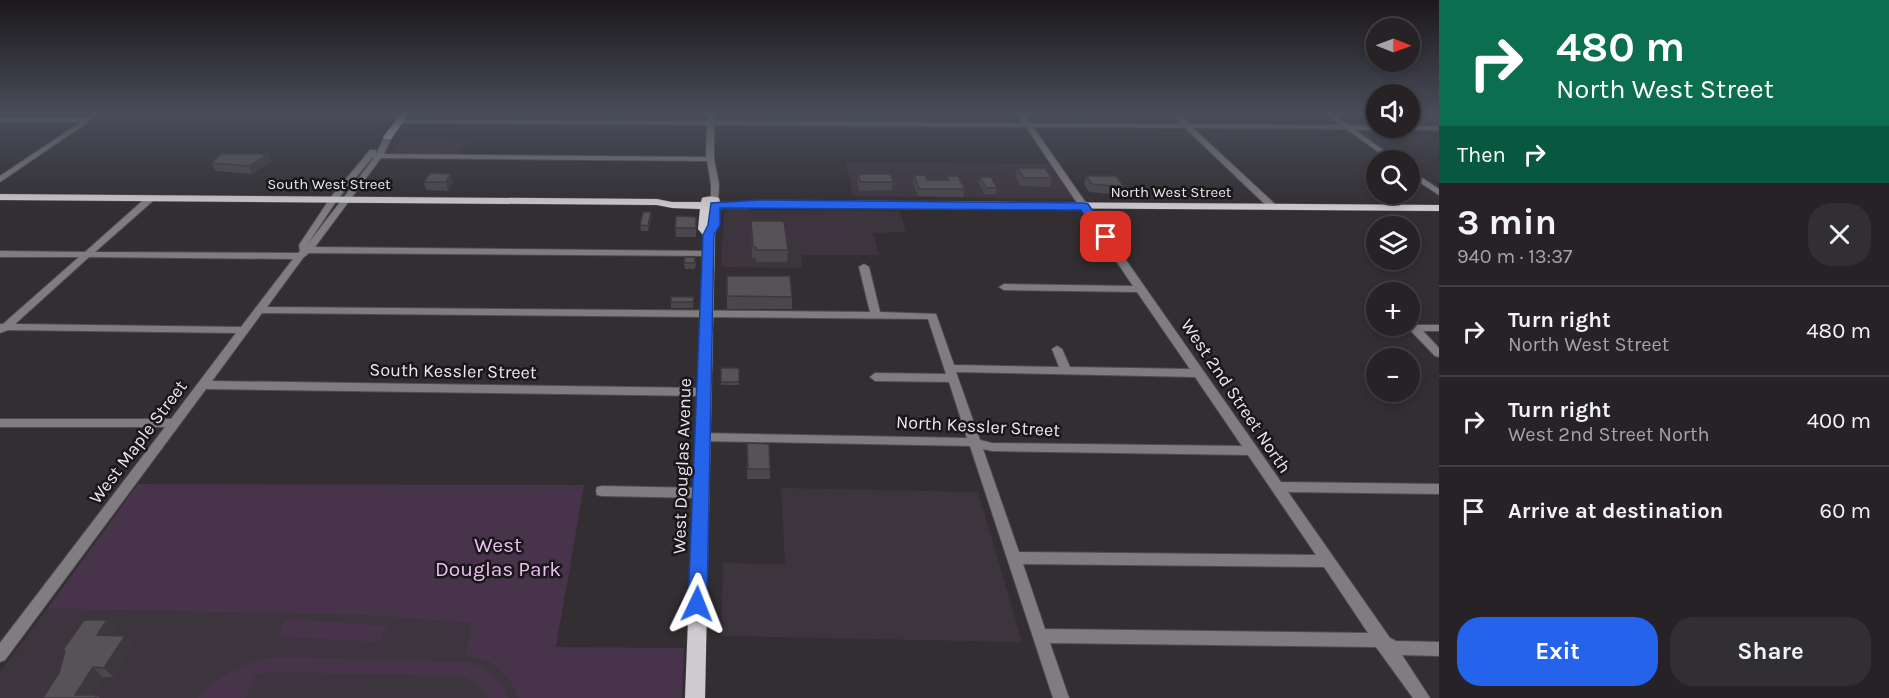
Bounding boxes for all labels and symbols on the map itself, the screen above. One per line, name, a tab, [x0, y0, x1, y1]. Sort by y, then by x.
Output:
north arrow	[1366, 18, 1420, 72]
street label: South West Street	[267, 175, 391, 193]
street label: North West Street	[1110, 183, 1232, 201]
pin	[1080, 211, 1131, 262]
street label: West 2nd Street North	[1176, 315, 1296, 477]
street label: South Kessler Street	[369, 359, 537, 383]
street label: West Maple Street	[84, 376, 192, 508]
street label: West Douglas Avenue	[668, 378, 696, 554]
street label: North Kessler Street	[895, 411, 1061, 441]
park label: West Douglas Park	[435, 533, 561, 581]
position arrow	[665, 572, 729, 636]

